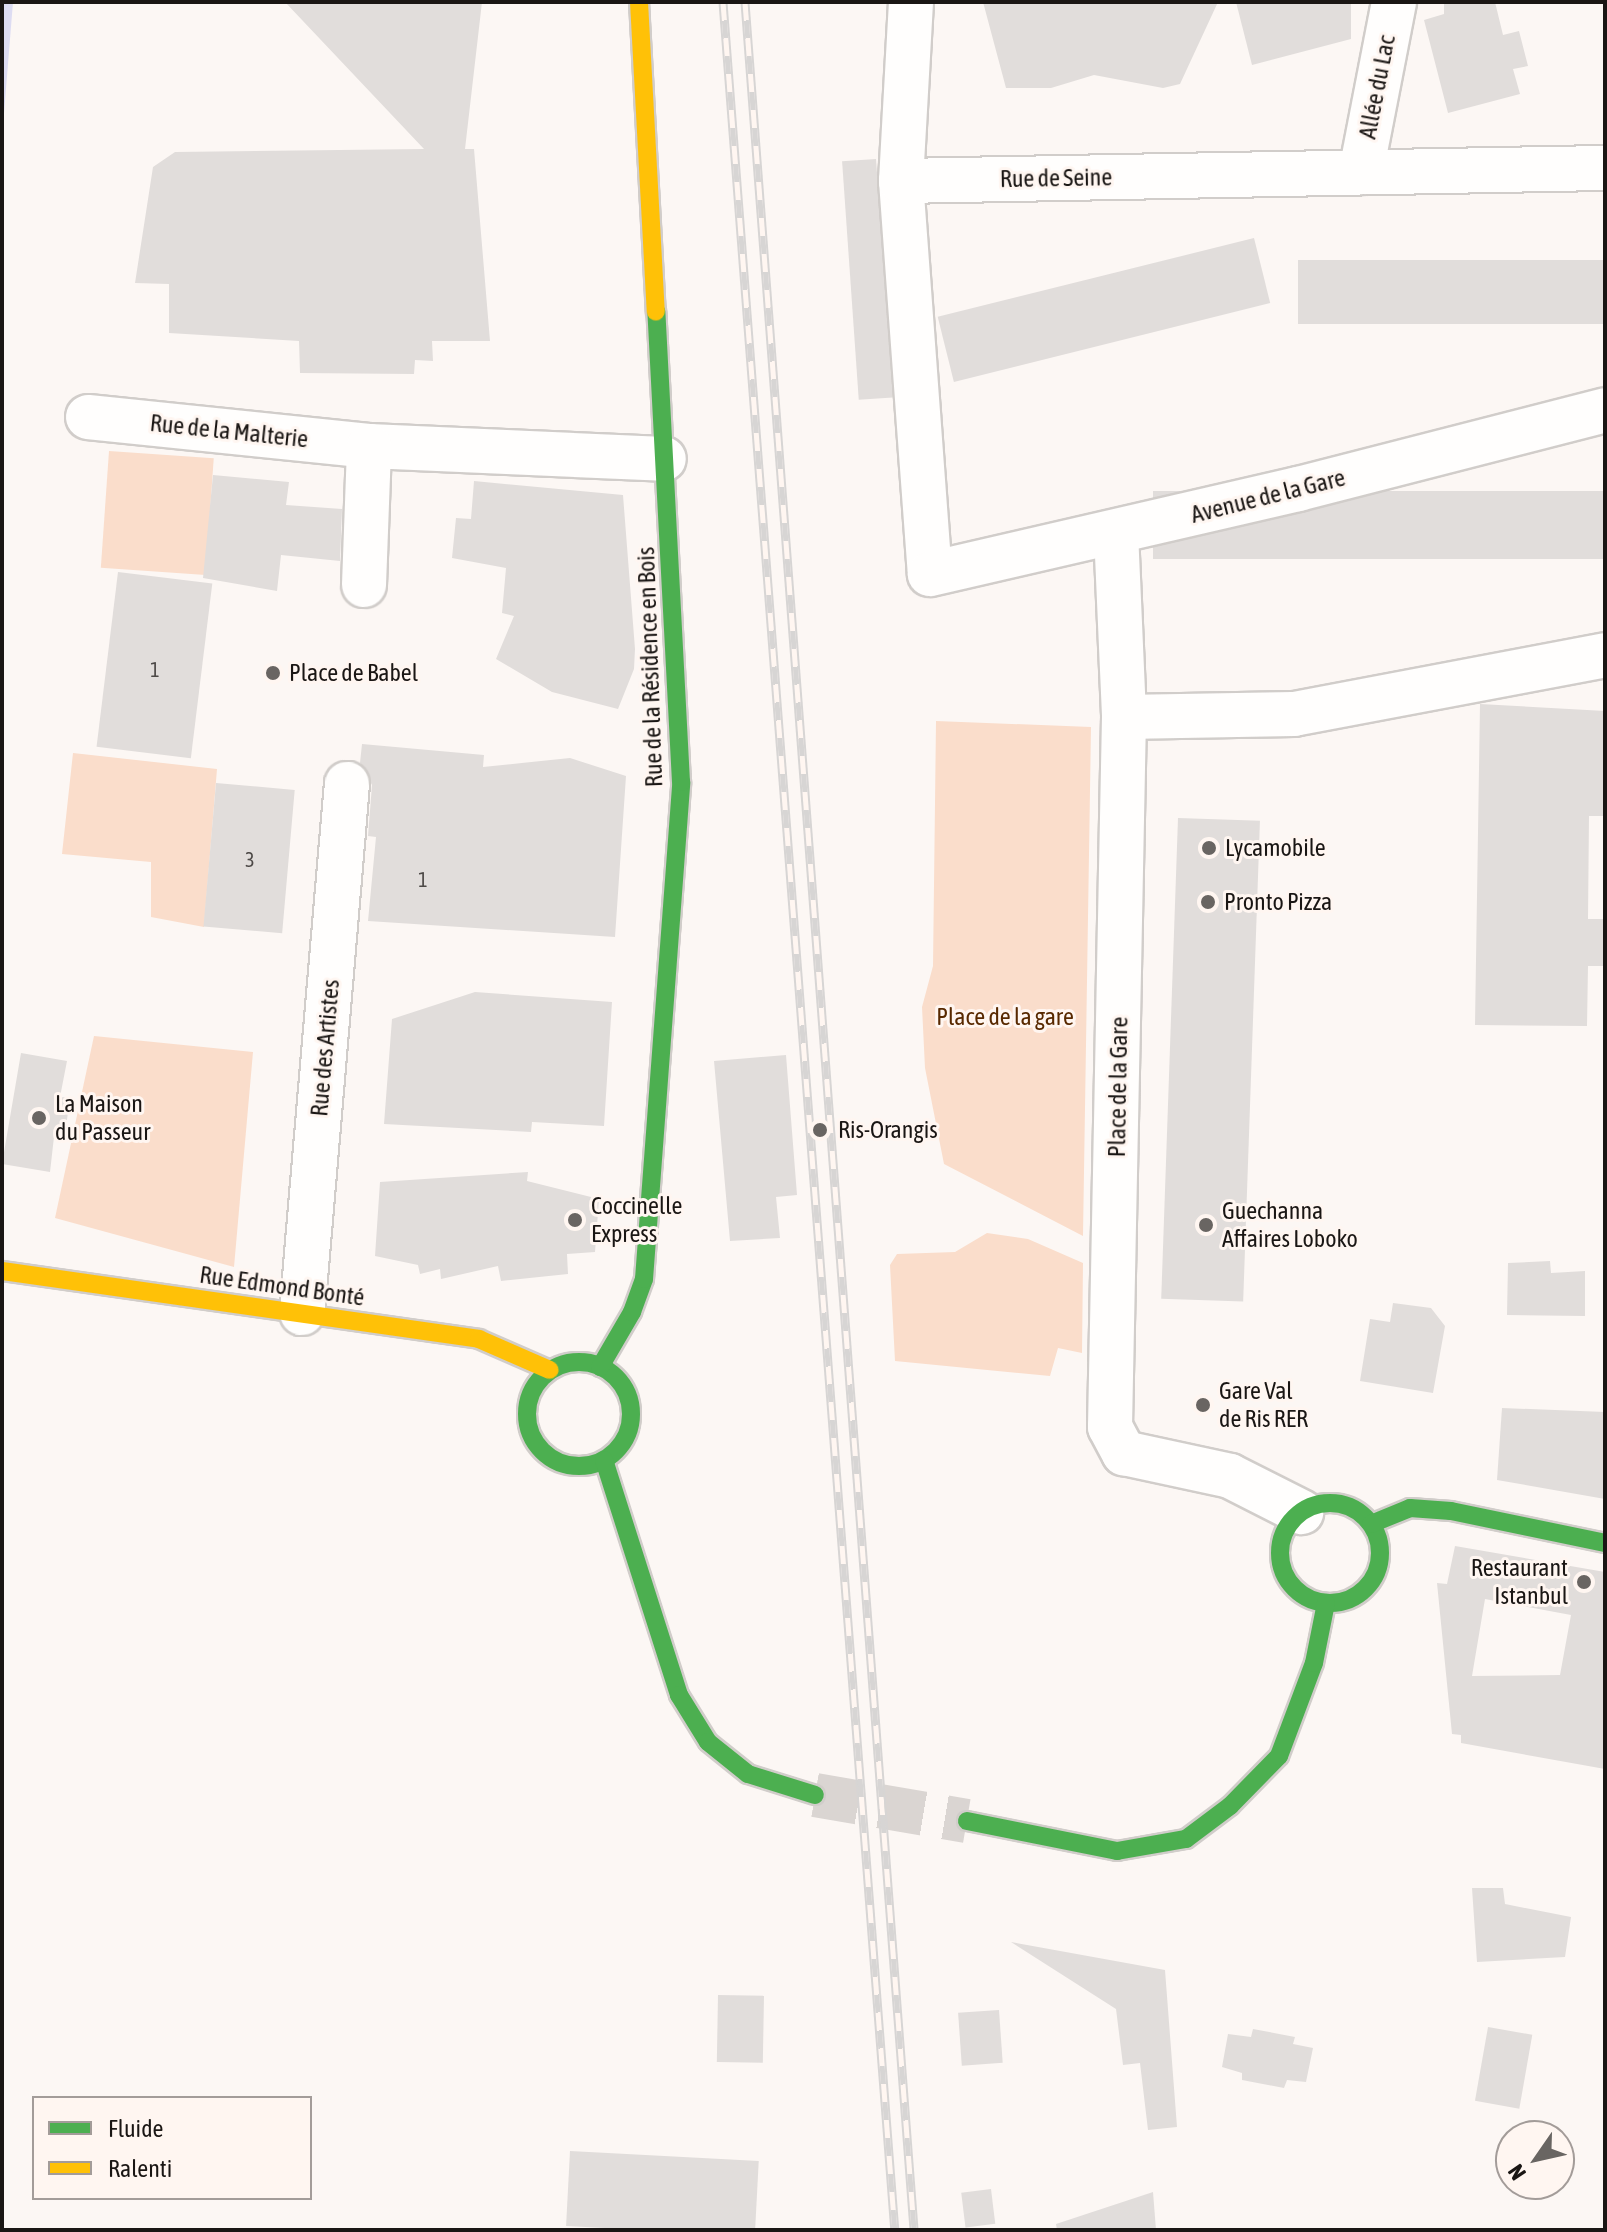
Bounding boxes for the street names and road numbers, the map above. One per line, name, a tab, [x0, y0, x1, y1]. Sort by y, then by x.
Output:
street label: Allée du Lac	[1353, 33, 1401, 141]
street label: Rue de Seine	[1000, 163, 1112, 193]
street label: Rue de la Malterie	[149, 408, 309, 454]
street label: Avenue de la Gare	[1188, 463, 1348, 529]
street label: Rue de la Résidence en Bois	[631, 546, 669, 788]
street label: Rue des Artistes	[305, 978, 345, 1118]
street label: Place de la Gare	[1102, 1016, 1134, 1158]
street label: Rue Edmond Bonté	[198, 1260, 366, 1312]

